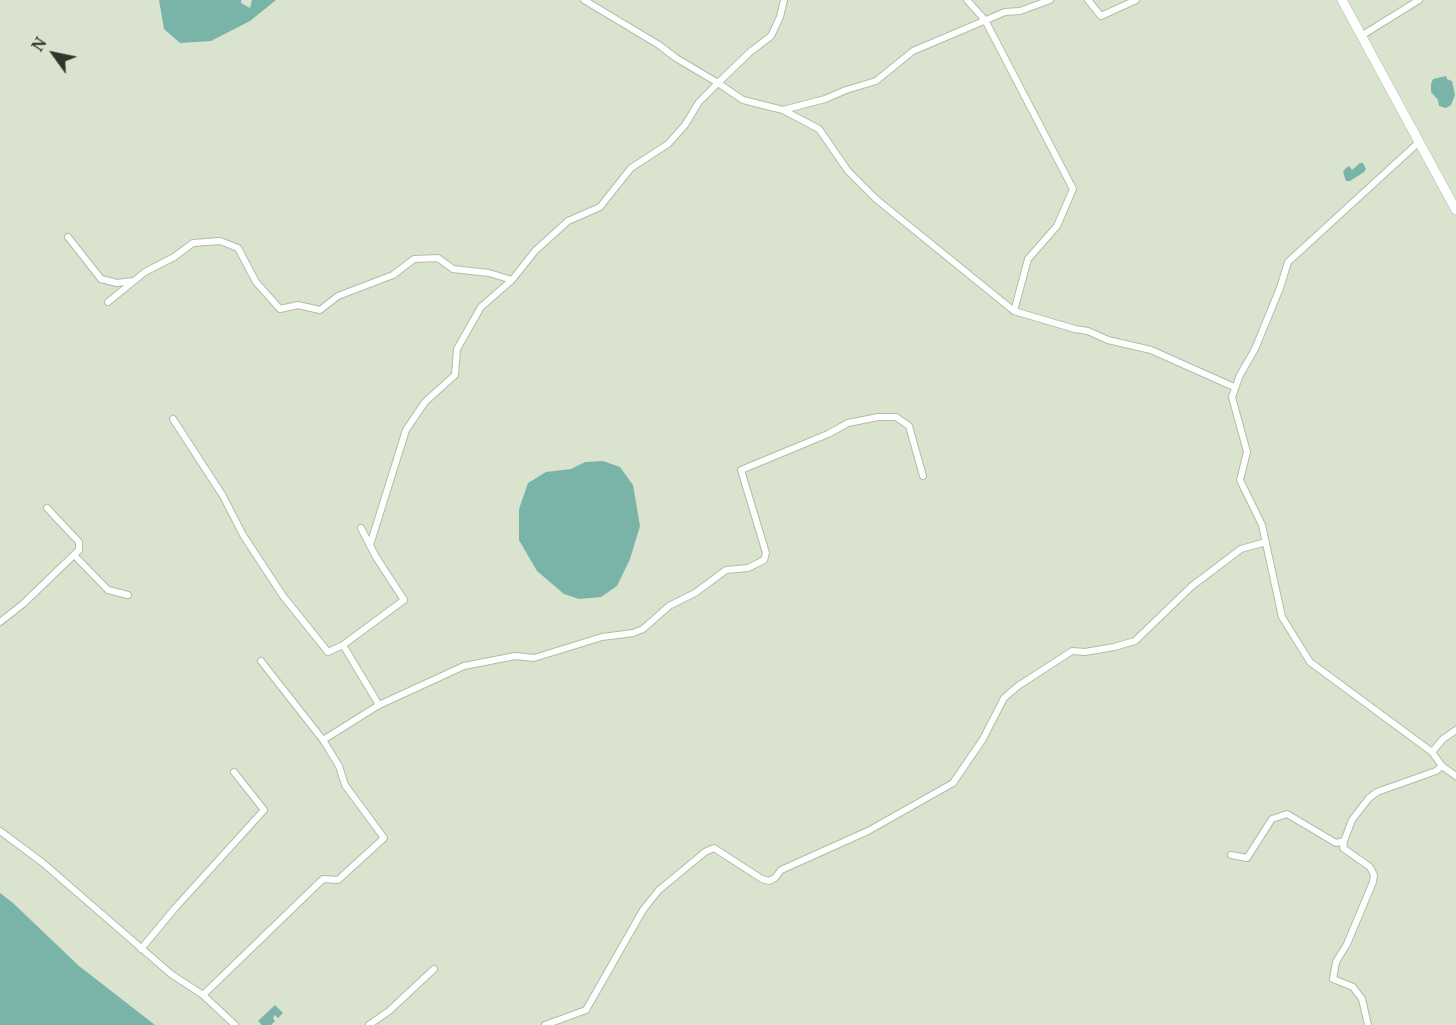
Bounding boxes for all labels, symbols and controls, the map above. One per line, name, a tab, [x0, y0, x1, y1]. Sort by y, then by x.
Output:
north arrow	[24, 24, 84, 84]
text: N	[26, 33, 52, 55]

